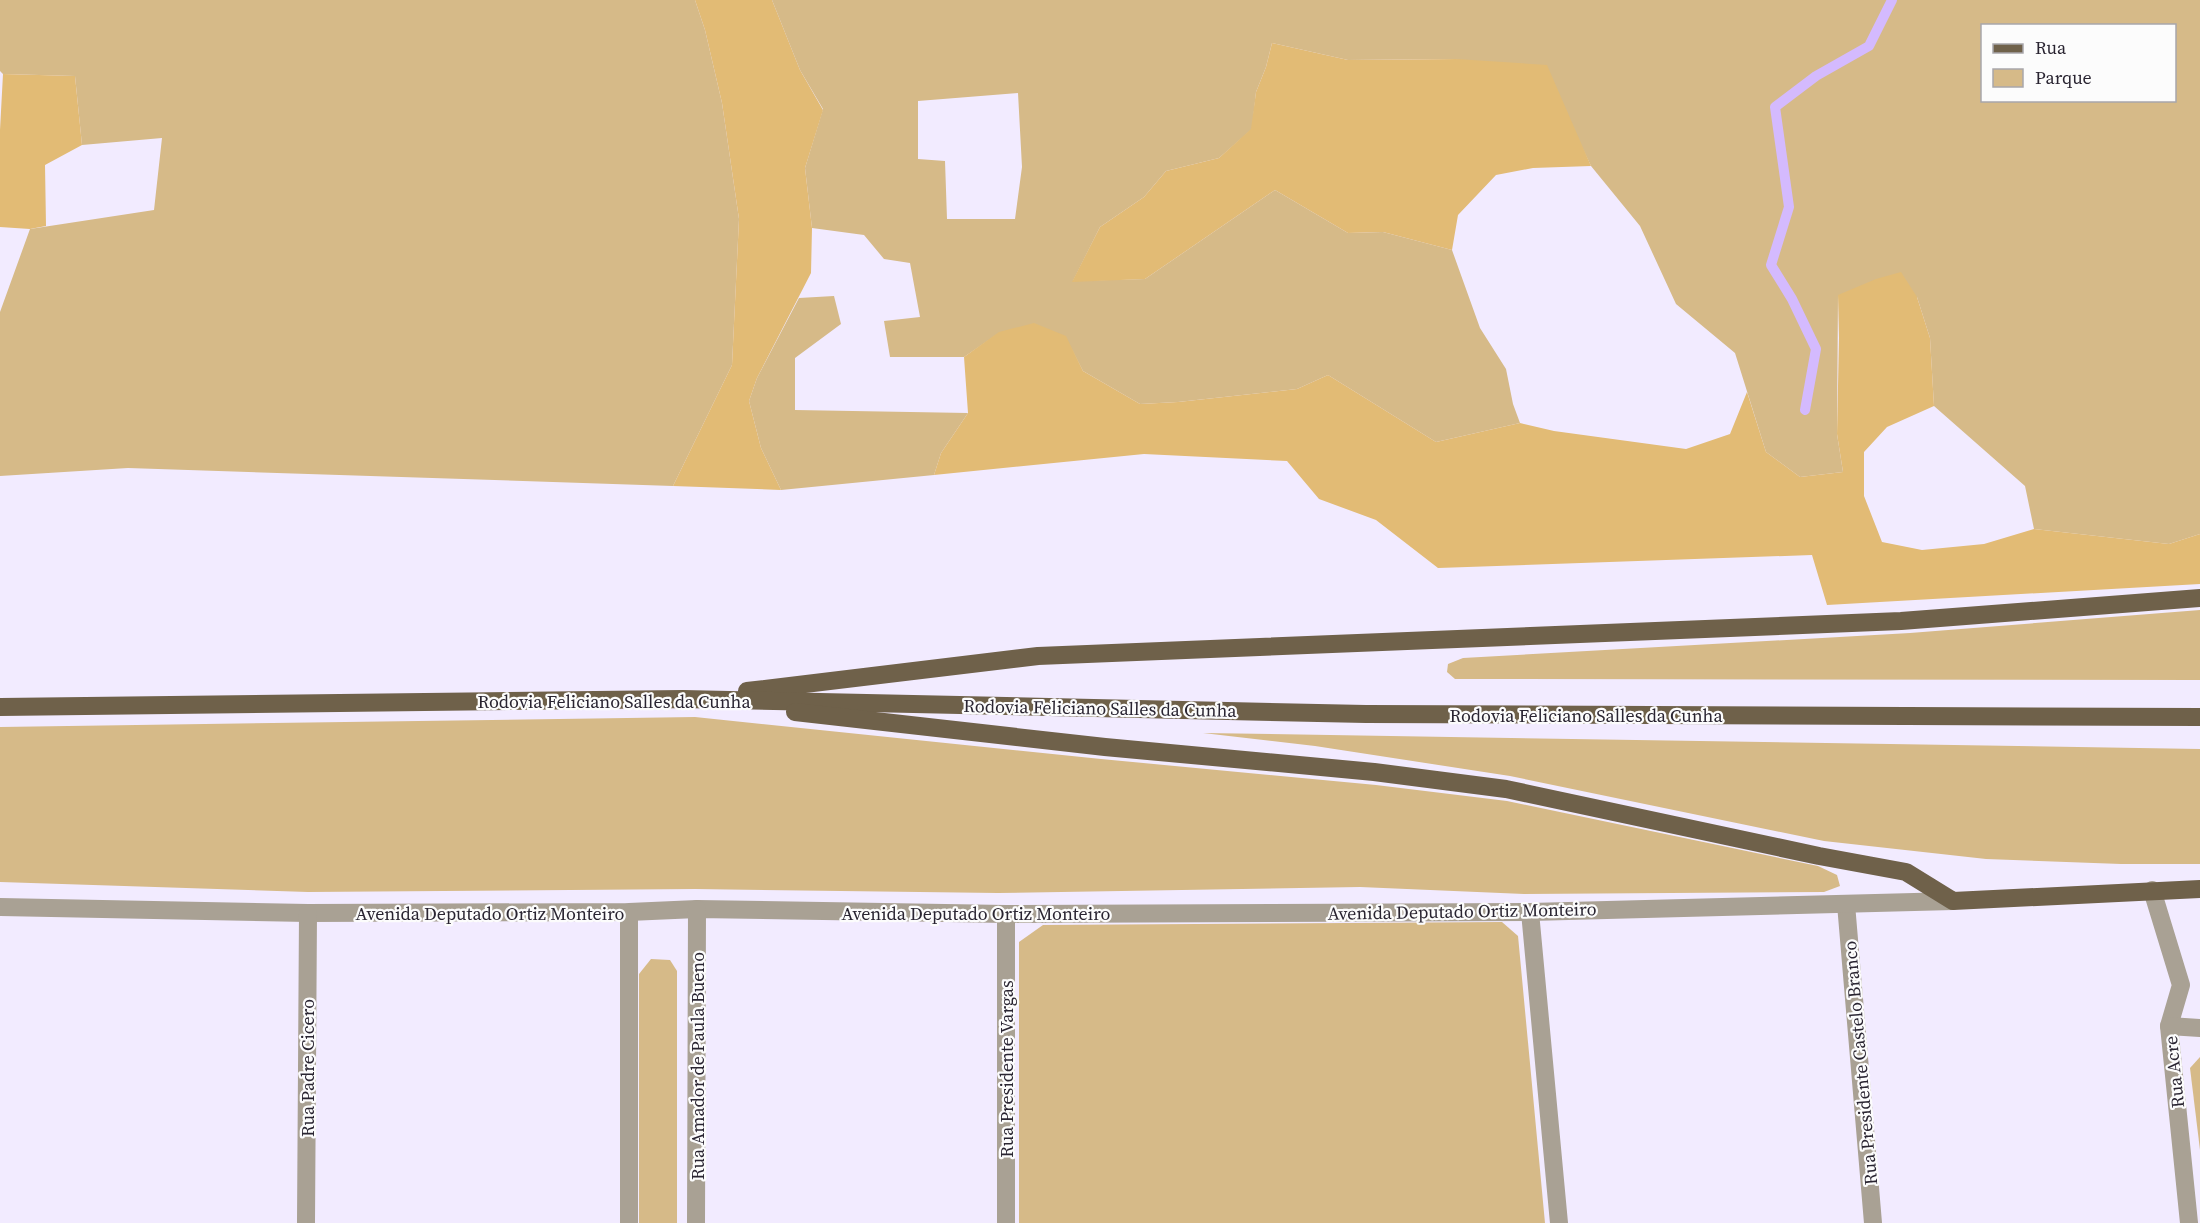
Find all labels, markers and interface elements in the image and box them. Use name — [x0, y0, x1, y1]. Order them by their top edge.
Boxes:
legend — [1981, 24, 2176, 102]
text: Rua — [2035, 35, 2067, 60]
text: Parque — [2035, 65, 2092, 90]
street label: Rodovia Feliciano Salles da Cunha — [477, 689, 751, 714]
street label: Rodovia Feliciano Salles da Cunha — [963, 693, 1238, 723]
street label: Rodovia Feliciano Salles da Cunha — [1449, 703, 1723, 728]
street label: Avenida Deputado Ortiz Monteiro — [1327, 896, 1597, 926]
street label: Avenida Deputado Ortiz Monteiro — [356, 901, 625, 926]
street label: Avenida Deputado Ortiz Monteiro — [842, 901, 1111, 926]
street label: Rua Presidente Castelo Branco — [1837, 940, 1883, 1186]
street label: Rua Amador de Paula Bueno — [685, 952, 710, 1180]
street label: Rua Presidente Vargas — [994, 980, 1019, 1158]
street label: Rua Padre Cicero — [295, 999, 320, 1137]
street label: Rua Acre — [2158, 1035, 2190, 1109]

